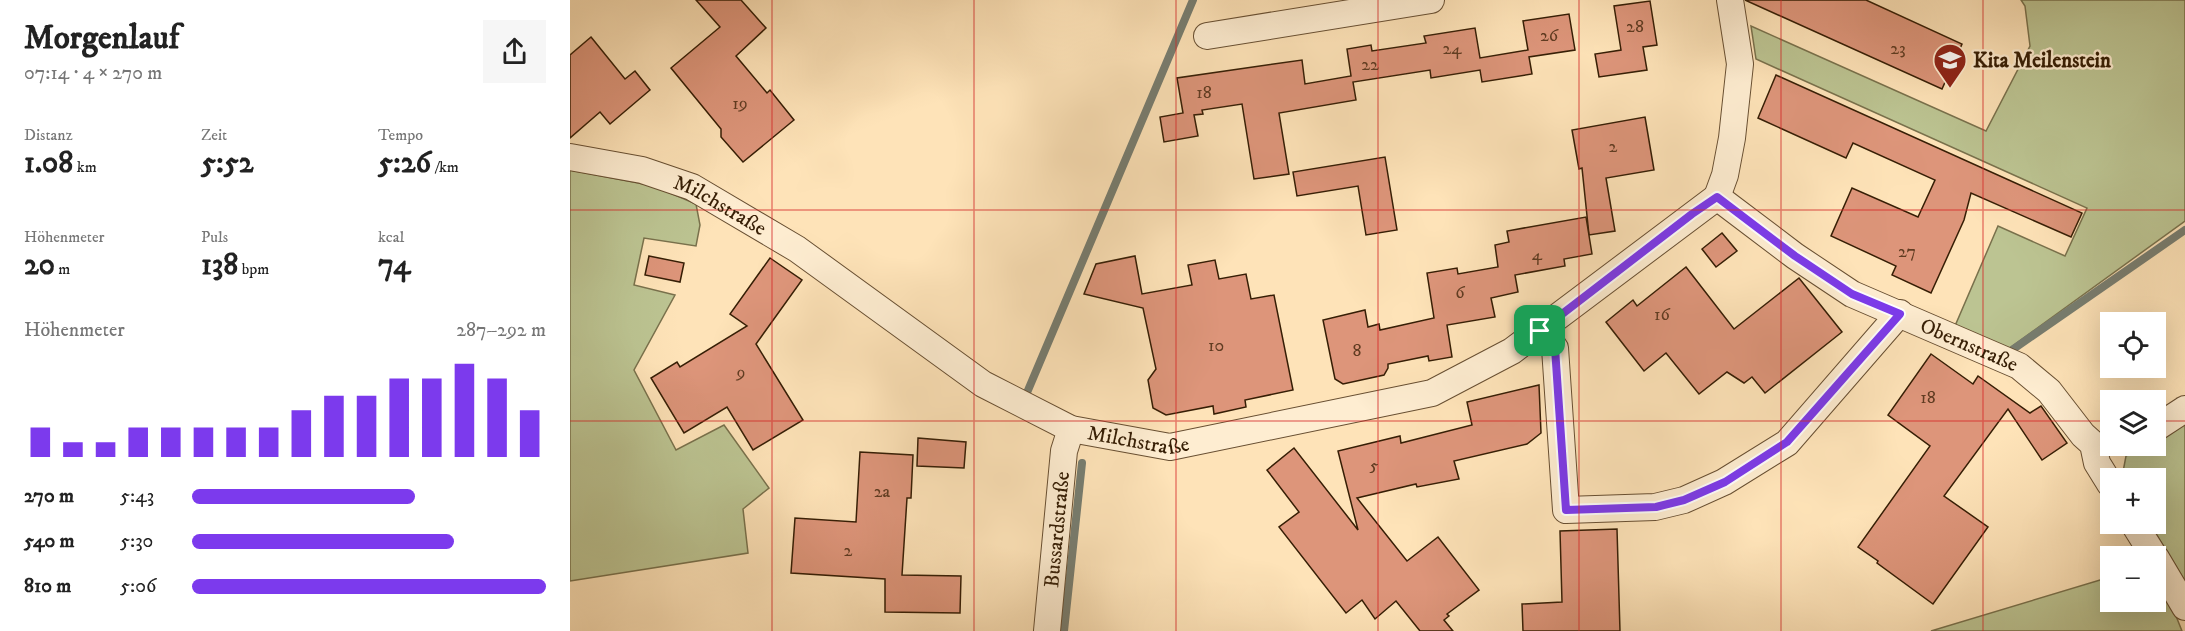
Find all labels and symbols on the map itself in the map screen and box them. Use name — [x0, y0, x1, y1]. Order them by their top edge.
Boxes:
house number: 28 — [1626, 16, 1644, 38]
house number: 26 — [1540, 25, 1559, 47]
house number: 24 — [1442, 38, 1462, 60]
house number: 23 — [1890, 38, 1906, 60]
school or university icon: Kita Meilenstein — [1932, 42, 1968, 89]
place label: Kita Meilenstein — [1973, 48, 2112, 74]
house number: 22 — [1361, 54, 1379, 76]
house number: 18 — [1196, 82, 1212, 104]
house number: 19 — [732, 93, 748, 115]
house number: 2 — [1609, 136, 1618, 158]
street label: Milchstraße — [670, 170, 771, 242]
house number: 27 — [1898, 241, 1916, 263]
house number: 4 — [1532, 244, 1543, 266]
house number: 6 — [1455, 282, 1465, 304]
house number: 16 — [1654, 304, 1671, 326]
pin — [1514, 305, 1565, 356]
street label: Obernstraße — [1916, 313, 2022, 378]
house number: 10 — [1208, 335, 1224, 357]
house number: 8 — [1352, 340, 1362, 362]
house number: 9 — [736, 362, 745, 384]
house number: 18 — [1920, 387, 1936, 409]
street label: Milchstraße — [1085, 420, 1192, 461]
house number: 5 — [1370, 455, 1379, 477]
street label: Bussardstraße — [1039, 470, 1076, 589]
house number: 2a — [874, 481, 891, 503]
house number: 2 — [844, 540, 853, 562]

